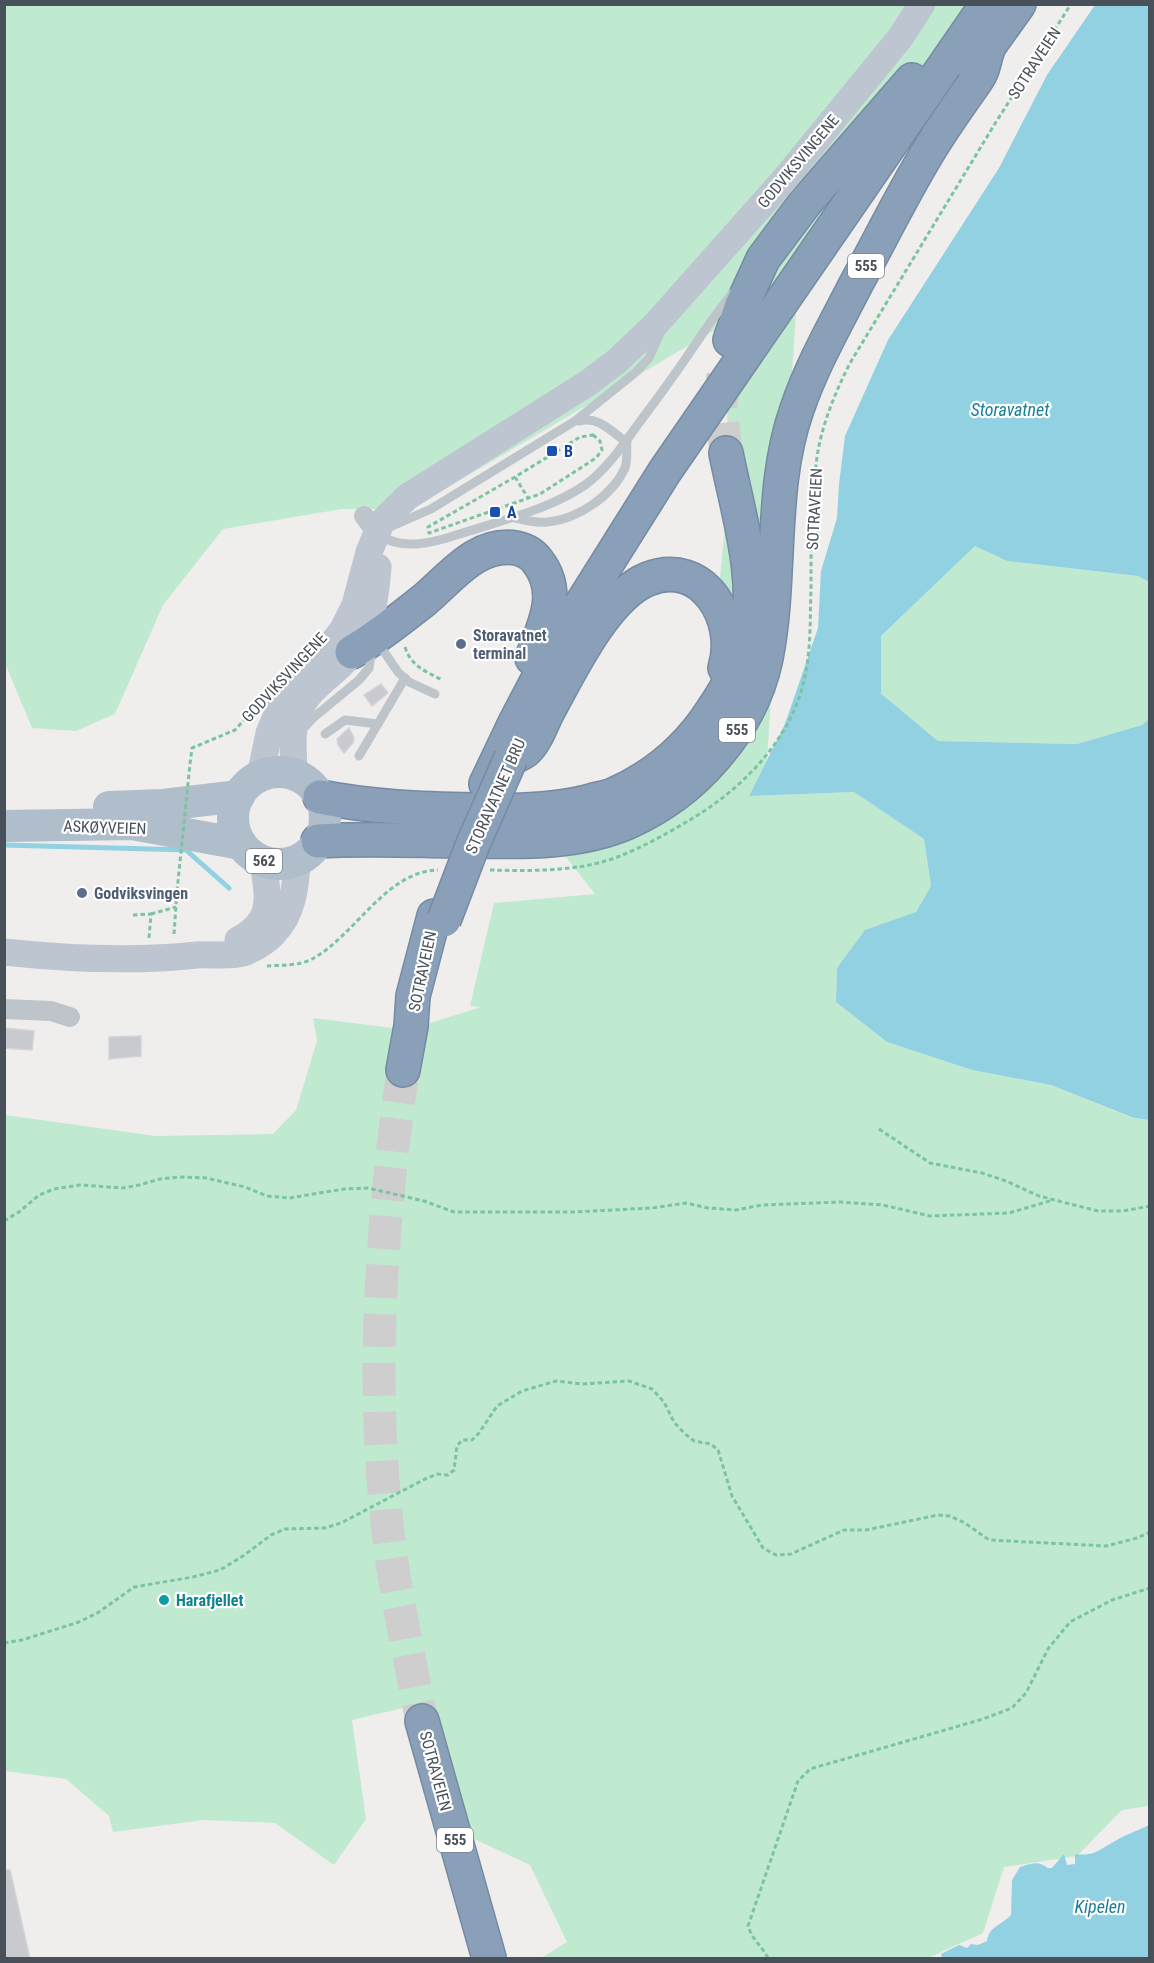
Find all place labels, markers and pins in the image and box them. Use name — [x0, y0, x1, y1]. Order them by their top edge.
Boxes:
place label: B — [564, 442, 573, 461]
marker: B — [545, 444, 559, 458]
place label: A — [507, 503, 517, 522]
marker: A — [488, 505, 502, 519]
place label: Storavatnet terminal — [473, 626, 547, 663]
marker: Storavatnet terminal — [454, 637, 468, 651]
place label: Godviksvingen — [94, 884, 188, 903]
marker: Godviksvingen — [75, 886, 89, 900]
place label: Harafjellet — [176, 1591, 243, 1610]
marker: Harafjellet — [157, 1593, 171, 1607]

